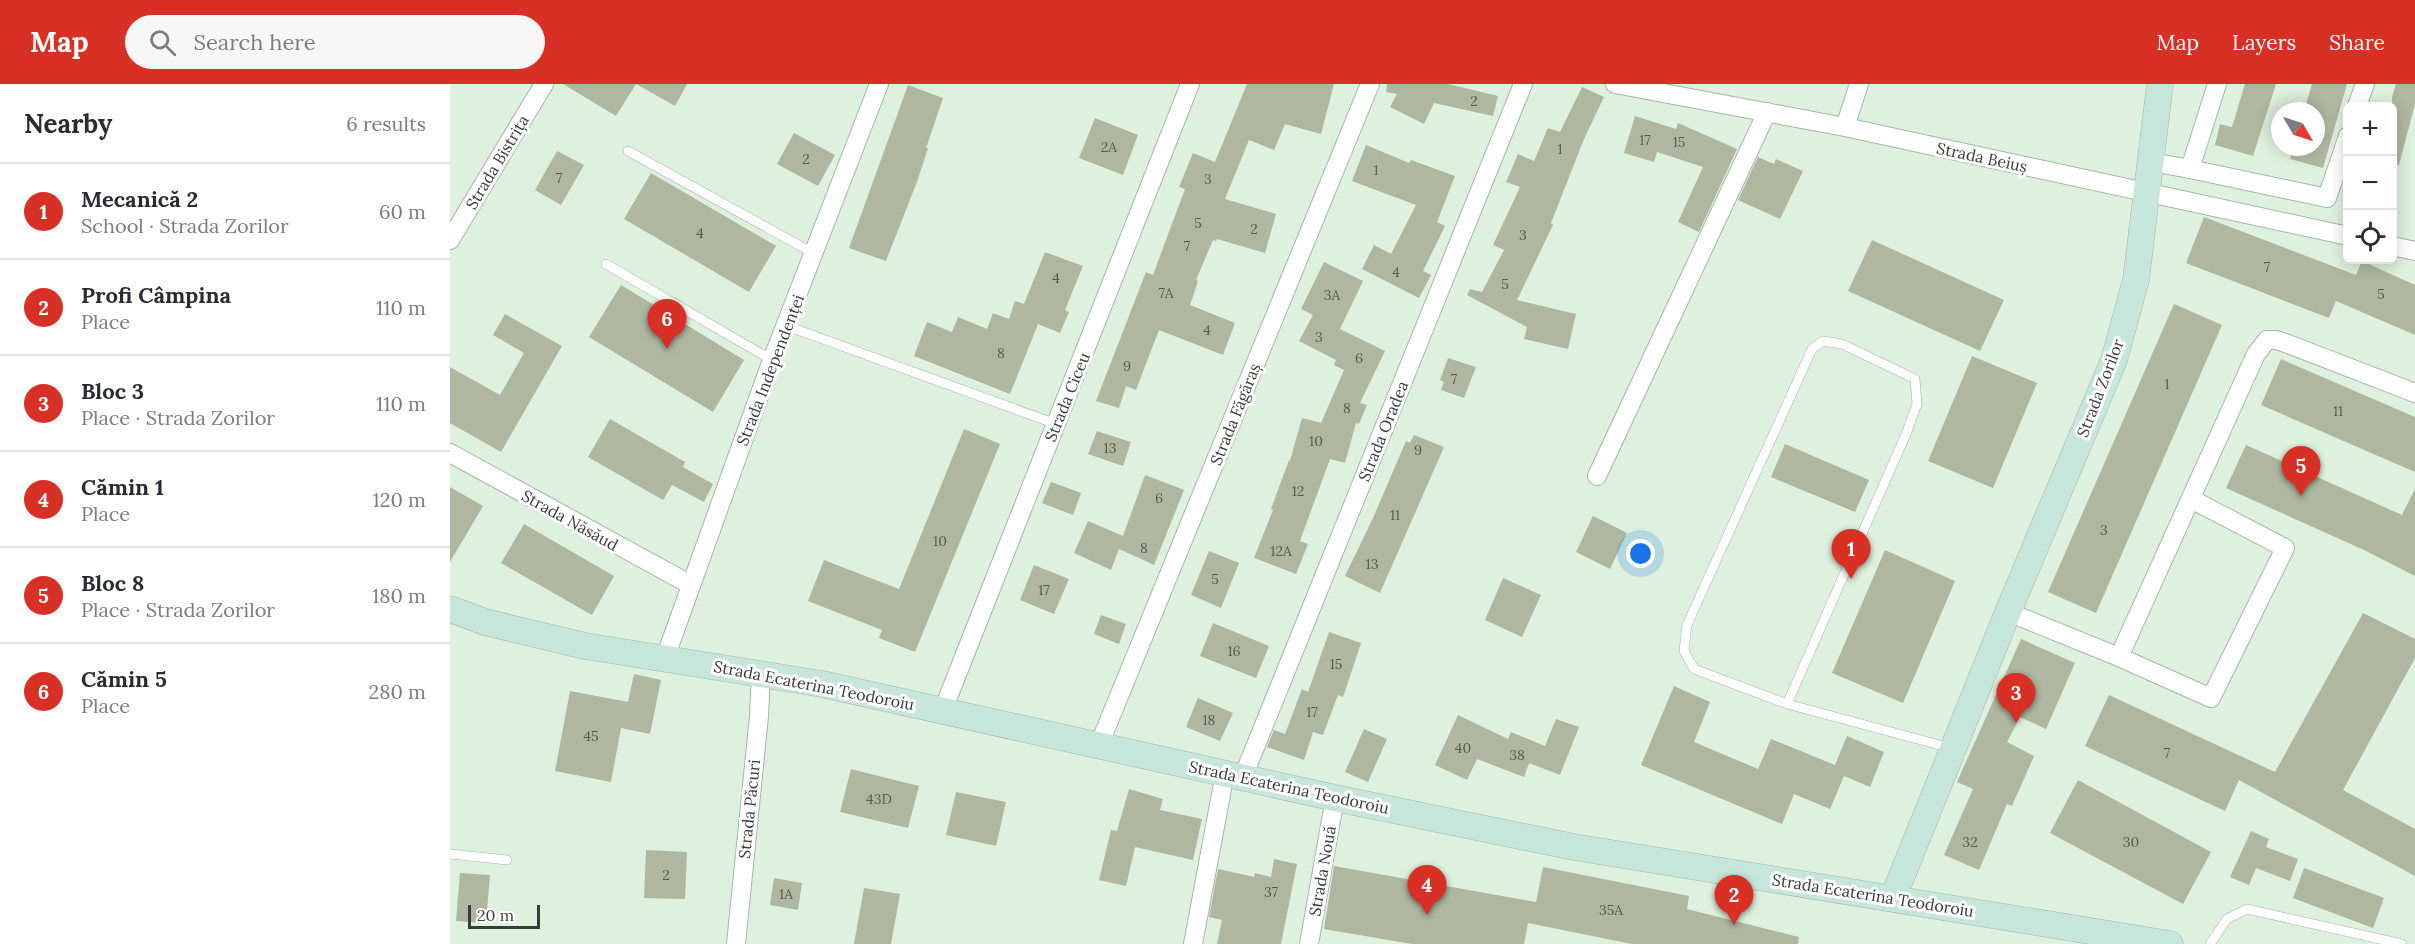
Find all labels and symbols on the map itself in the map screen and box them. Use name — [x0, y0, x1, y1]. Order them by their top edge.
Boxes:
house number: 2 — [1470, 92, 1478, 110]
north arrow — [2271, 102, 2325, 156]
street label: Strada Bistrița — [461, 111, 533, 213]
house number: 17 — [1639, 131, 1651, 149]
house number: 15 — [1673, 133, 1685, 151]
house number: 2A — [1101, 138, 1117, 156]
street label: Strada Beiuș — [1935, 138, 2029, 176]
house number: 1 — [1557, 140, 1563, 158]
house number: 2 — [802, 150, 810, 168]
house number: 1 — [1373, 161, 1379, 179]
house number: 7 — [556, 169, 563, 187]
house number: 3 — [1204, 170, 1212, 188]
house number: 5 — [1194, 214, 1202, 232]
house number: 2 — [1250, 220, 1258, 238]
house number: 4 — [696, 224, 704, 242]
house number: 3 — [1519, 226, 1527, 244]
house number: 7 — [1184, 237, 1191, 255]
house number: 7 — [2264, 258, 2271, 276]
house number: 4 — [1392, 263, 1400, 281]
house number: 4 — [1052, 269, 1060, 287]
house number: 5 — [1501, 275, 1509, 293]
house number: 7A — [1159, 284, 1174, 302]
house number: 5 — [2377, 285, 2385, 303]
house number: 3A — [1324, 286, 1341, 304]
street label: Strada Independenței — [732, 291, 808, 449]
pin: 6 — [648, 300, 686, 349]
house number: 4 — [1203, 321, 1211, 339]
house number: 3 — [1315, 328, 1323, 346]
street label: Strada Zorilor — [2072, 336, 2128, 440]
house number: 8 — [997, 344, 1005, 362]
street label: Strada Ciceu — [1040, 349, 1094, 445]
house number: 6 — [1355, 349, 1363, 367]
house number: 9 — [1123, 357, 1131, 375]
street label: Strada Făgăraș — [1205, 360, 1265, 468]
house number: 7 — [1451, 370, 1458, 388]
house number: 1 — [2164, 375, 2170, 393]
street label: Strada Oradea — [1354, 378, 1412, 484]
house number: 8 — [1343, 399, 1351, 417]
house number: 11 — [2333, 402, 2343, 420]
house number: 10 — [1309, 432, 1323, 450]
house number: 13 — [1104, 439, 1117, 457]
house number: 9 — [1414, 441, 1422, 459]
pin: 5 — [2282, 446, 2320, 496]
house number: 12 — [1292, 482, 1304, 500]
street label: Strada Năsăud — [518, 485, 622, 555]
house number: 6 — [1155, 489, 1163, 507]
house number: 11 — [1390, 506, 1400, 524]
house number: 3 — [2100, 521, 2108, 539]
pin: 1 — [1832, 530, 1870, 579]
house number: 10 — [933, 532, 947, 550]
house number: 8 — [1140, 539, 1148, 557]
your location — [1626, 539, 1655, 568]
house number: 12A — [1270, 542, 1292, 560]
house number: 13 — [1366, 555, 1379, 573]
house number: 5 — [1211, 570, 1219, 588]
house number: 17 — [1038, 581, 1050, 599]
house number: 16 — [1227, 642, 1241, 660]
house number: 15 — [1330, 655, 1342, 673]
street label: Strada Ecaterina Teodoroiu — [712, 656, 916, 714]
pin: 3 — [1996, 674, 2036, 723]
house number: 17 — [1306, 703, 1318, 721]
house number: 18 — [1203, 711, 1216, 729]
house number: 45 — [583, 727, 599, 745]
house number: 40 — [1455, 739, 1471, 757]
house number: 7 — [2164, 744, 2171, 762]
house number: 38 — [1509, 746, 1525, 764]
street label: Strada Ecaterina Teodoroiu — [1187, 756, 1391, 818]
street label: Strada Păcuri — [734, 758, 764, 860]
house number: 43D — [866, 790, 892, 808]
street label: Strada Nouă — [1304, 824, 1340, 918]
house number: 32 — [1962, 833, 1978, 851]
house number: 30 — [2123, 833, 2139, 851]
house number: 2 — [662, 866, 670, 884]
pin: 4 — [1408, 866, 1446, 915]
street label: Strada Ecaterina Teodoroiu — [1771, 869, 1976, 921]
pin: 2 — [1714, 876, 1754, 925]
house number: 37 — [1264, 883, 1279, 901]
house number: 1A — [779, 885, 793, 903]
house number: 35A — [1599, 901, 1623, 919]
scale bar — [468, 902, 540, 930]

